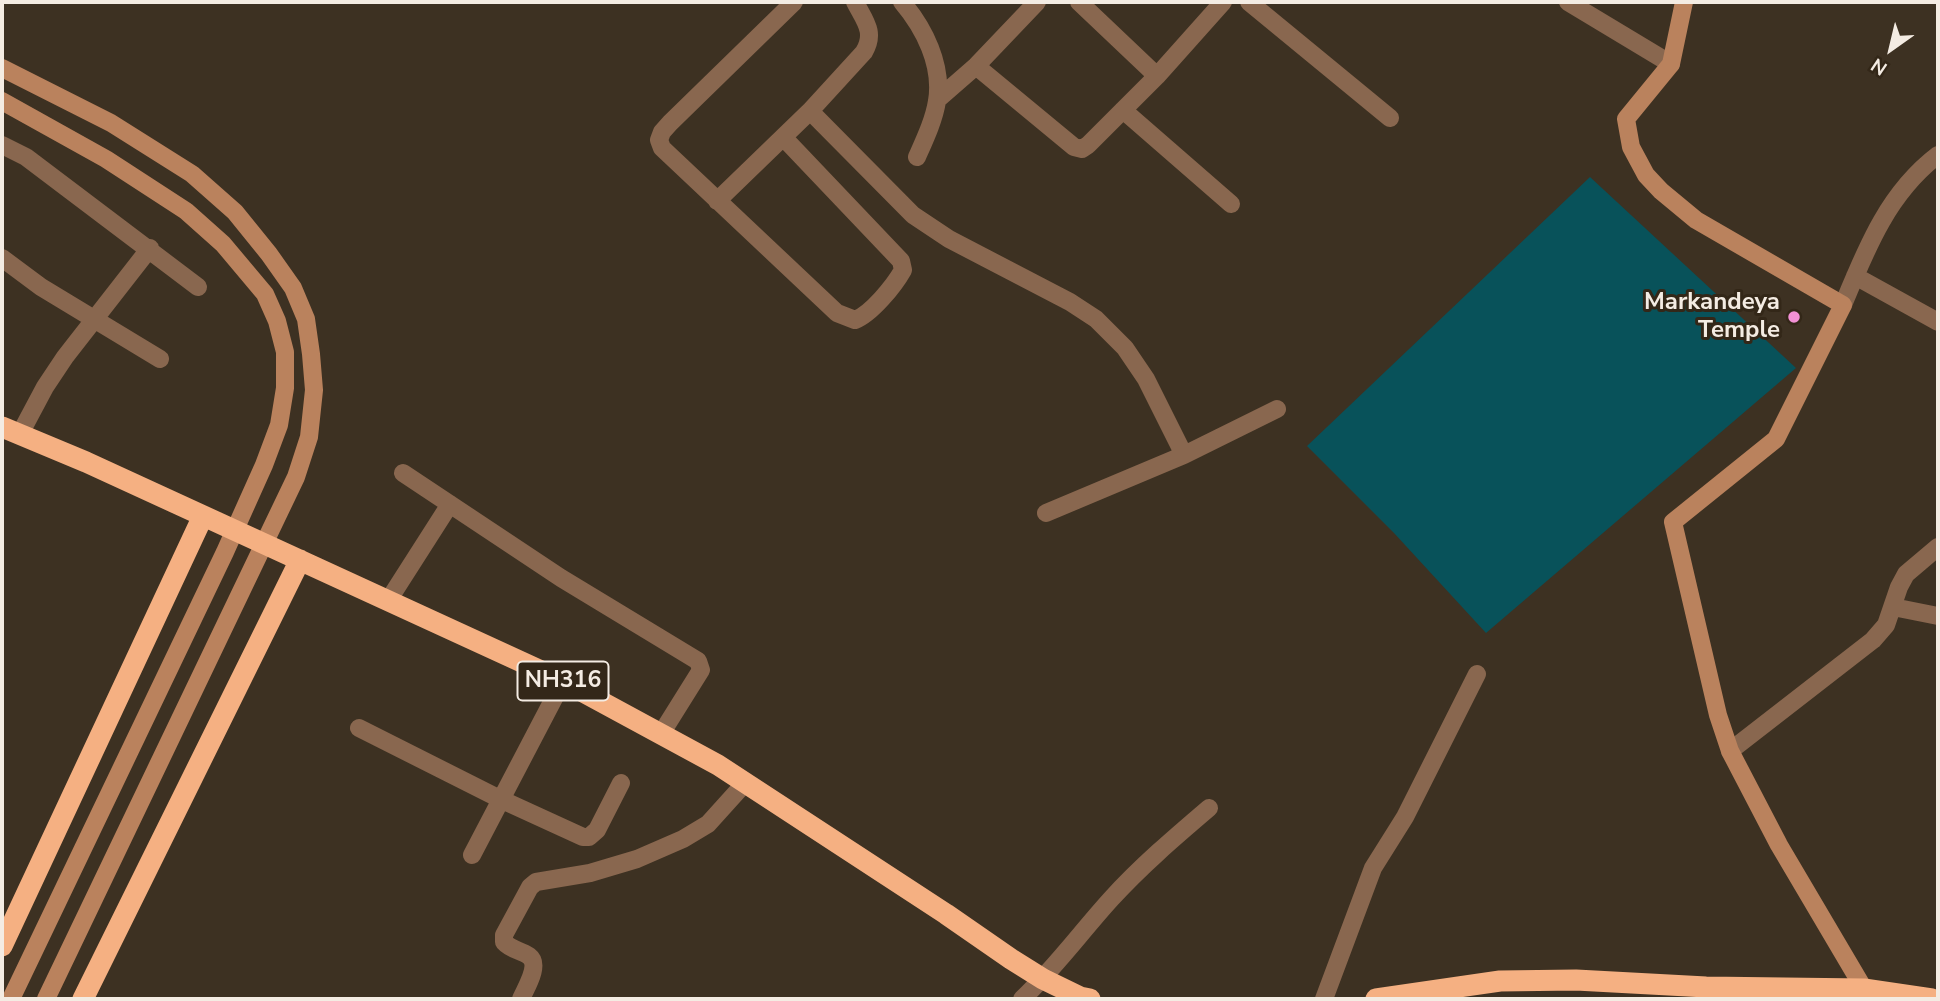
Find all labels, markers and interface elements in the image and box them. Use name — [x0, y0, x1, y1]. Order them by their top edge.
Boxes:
north arrow — [1856, 14, 1926, 84]
text: N — [1866, 52, 1892, 81]
place label: Markandeya Temple — [1644, 289, 1780, 345]
marker: Markandeya Temple — [1786, 309, 1802, 325]
road number: NH316 — [518, 662, 608, 701]

